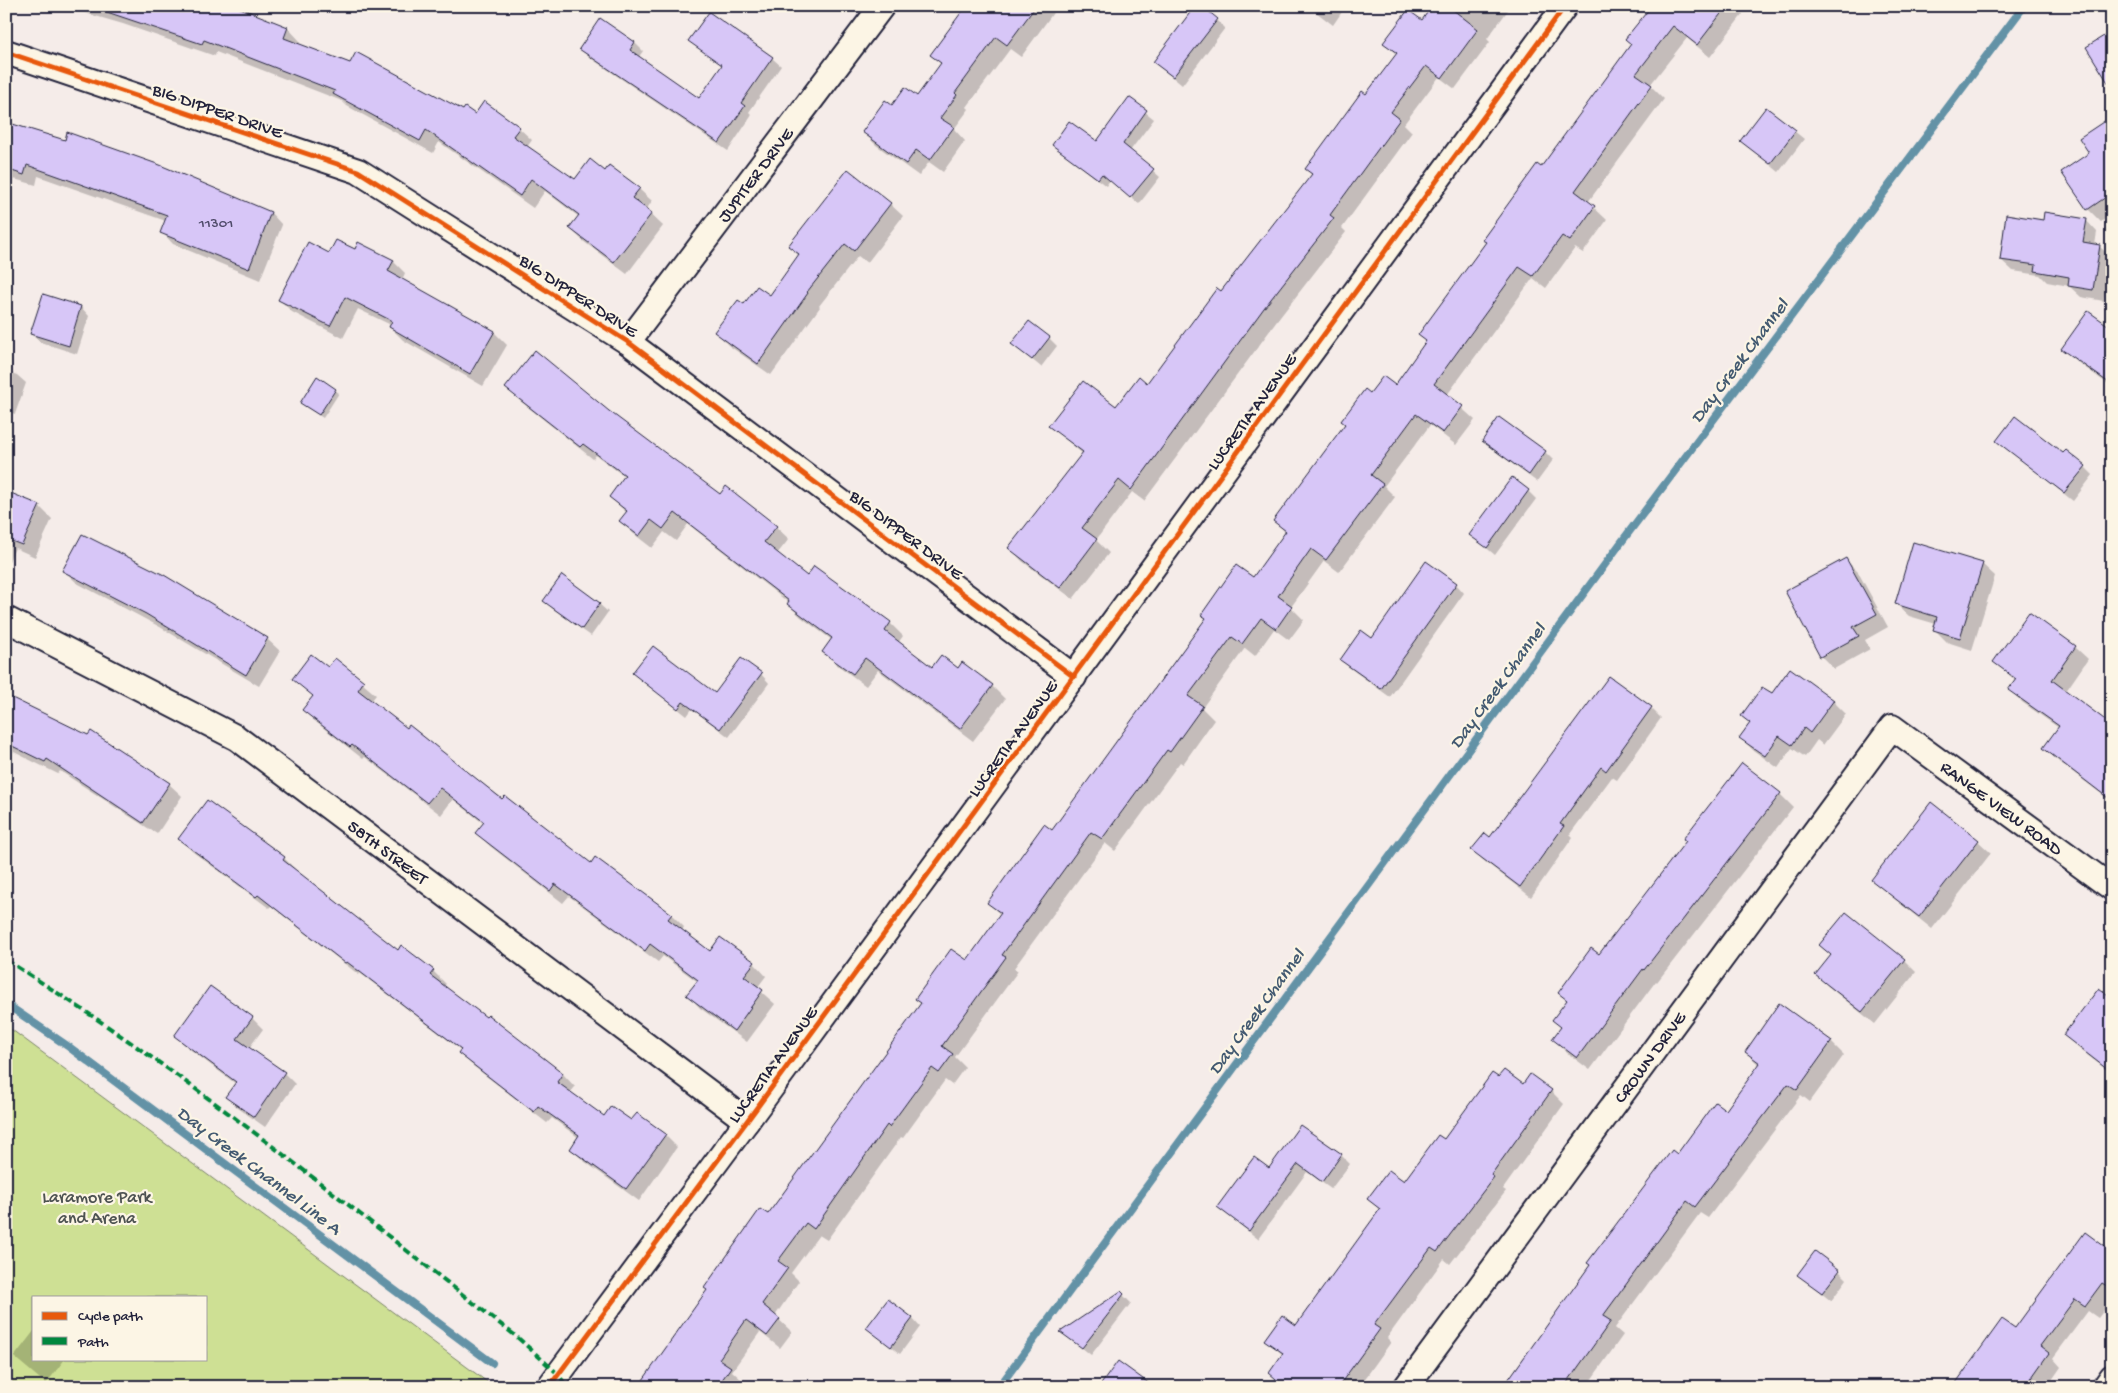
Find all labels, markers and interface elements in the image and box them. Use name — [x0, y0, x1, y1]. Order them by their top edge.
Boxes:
street label: BIG DIPPER DRIVE — [148, 80, 286, 145]
street label: JUPITER DRIVE — [714, 124, 799, 227]
house number: 11301 — [198, 215, 233, 233]
street label: BIG DIPPER DRIVE — [514, 251, 641, 344]
water label: Day Creek Channel — [1687, 294, 1796, 429]
street label: LUCRETIA AVENUE — [1204, 350, 1303, 475]
street label: BIG DIPPER DRIVE — [844, 486, 967, 586]
water label: Day Creek Channel — [1446, 618, 1553, 754]
street label: LUCRETIA AVENUE — [965, 677, 1064, 802]
street label: RANGE VIEW ROAD — [1935, 758, 2066, 861]
street label: 58TH STREET — [342, 817, 432, 891]
water label: Day Creek Channel — [1205, 944, 1312, 1080]
street label: LUCRETIA AVENUE — [725, 1003, 824, 1128]
street label: CROWN DRIVE — [1611, 1008, 1692, 1108]
water label: Day Creek Channel Line A — [171, 1103, 346, 1242]
park label: Laramore Park and Arena — [42, 1188, 154, 1230]
legend — [32, 1296, 208, 1360]
text: Cycle path — [78, 1308, 143, 1326]
text: Path — [77, 1334, 109, 1352]

